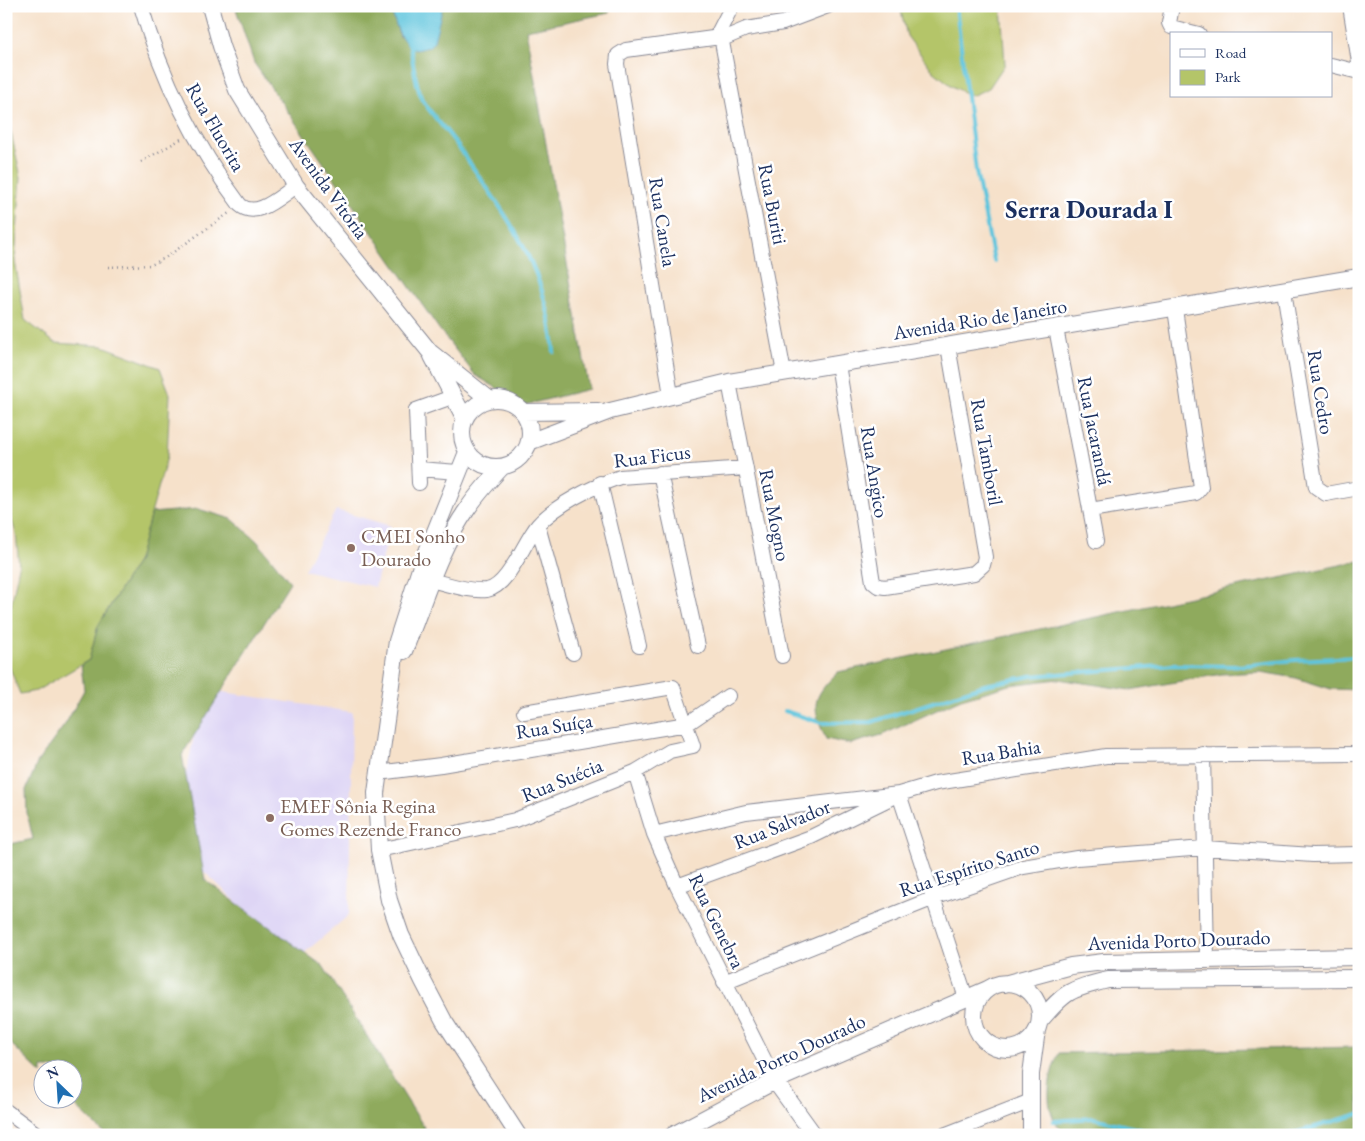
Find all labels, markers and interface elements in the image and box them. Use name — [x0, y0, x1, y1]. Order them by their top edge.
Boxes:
legend — [1170, 32, 1332, 98]
text: Road — [1215, 43, 1247, 62]
text: Park — [1215, 67, 1242, 86]
street label: Rua Fluorita — [180, 78, 252, 176]
street label: Avenida Vitória — [283, 131, 375, 244]
street label: Rua Buriti — [752, 161, 794, 247]
street label: Rua Canela — [643, 175, 683, 269]
district label: Serra Dourada I — [1005, 193, 1173, 225]
street label: Avenida Rio de Janeiro — [890, 292, 1069, 346]
street label: Rua Cedro — [1301, 348, 1341, 436]
street label: Rua Jacarandá — [1072, 374, 1118, 488]
street label: Rua Tamboril — [965, 396, 1009, 508]
street label: Rua Angico — [855, 424, 895, 520]
street label: Rua Ficus — [612, 438, 692, 474]
street label: Rua Mogno — [753, 467, 797, 563]
place label: CMEI Sonho Dourado — [361, 523, 465, 572]
marker: CMEI Sonho Dourado — [345, 542, 357, 554]
street label: Rua Suíça — [514, 707, 594, 745]
street label: Rua Bahia — [960, 733, 1042, 771]
street label: Rua Suécia — [518, 752, 606, 808]
place label: EMEF Sônia Regina Gomes Rezende Franco — [280, 793, 461, 842]
street label: Rua Salvador — [730, 793, 834, 855]
marker: EMEF Sônia Regina Gomes Rezende Franco — [264, 812, 276, 824]
street label: Rua Espírito Santo — [896, 833, 1042, 903]
street label: Rua Genebra — [683, 869, 751, 973]
street label: Avenida Porto Dourado — [1086, 924, 1271, 956]
street label: Avenida Porto Dourado — [692, 1007, 870, 1109]
north arrow — [32, 1058, 82, 1108]
text: N — [44, 1061, 62, 1083]

